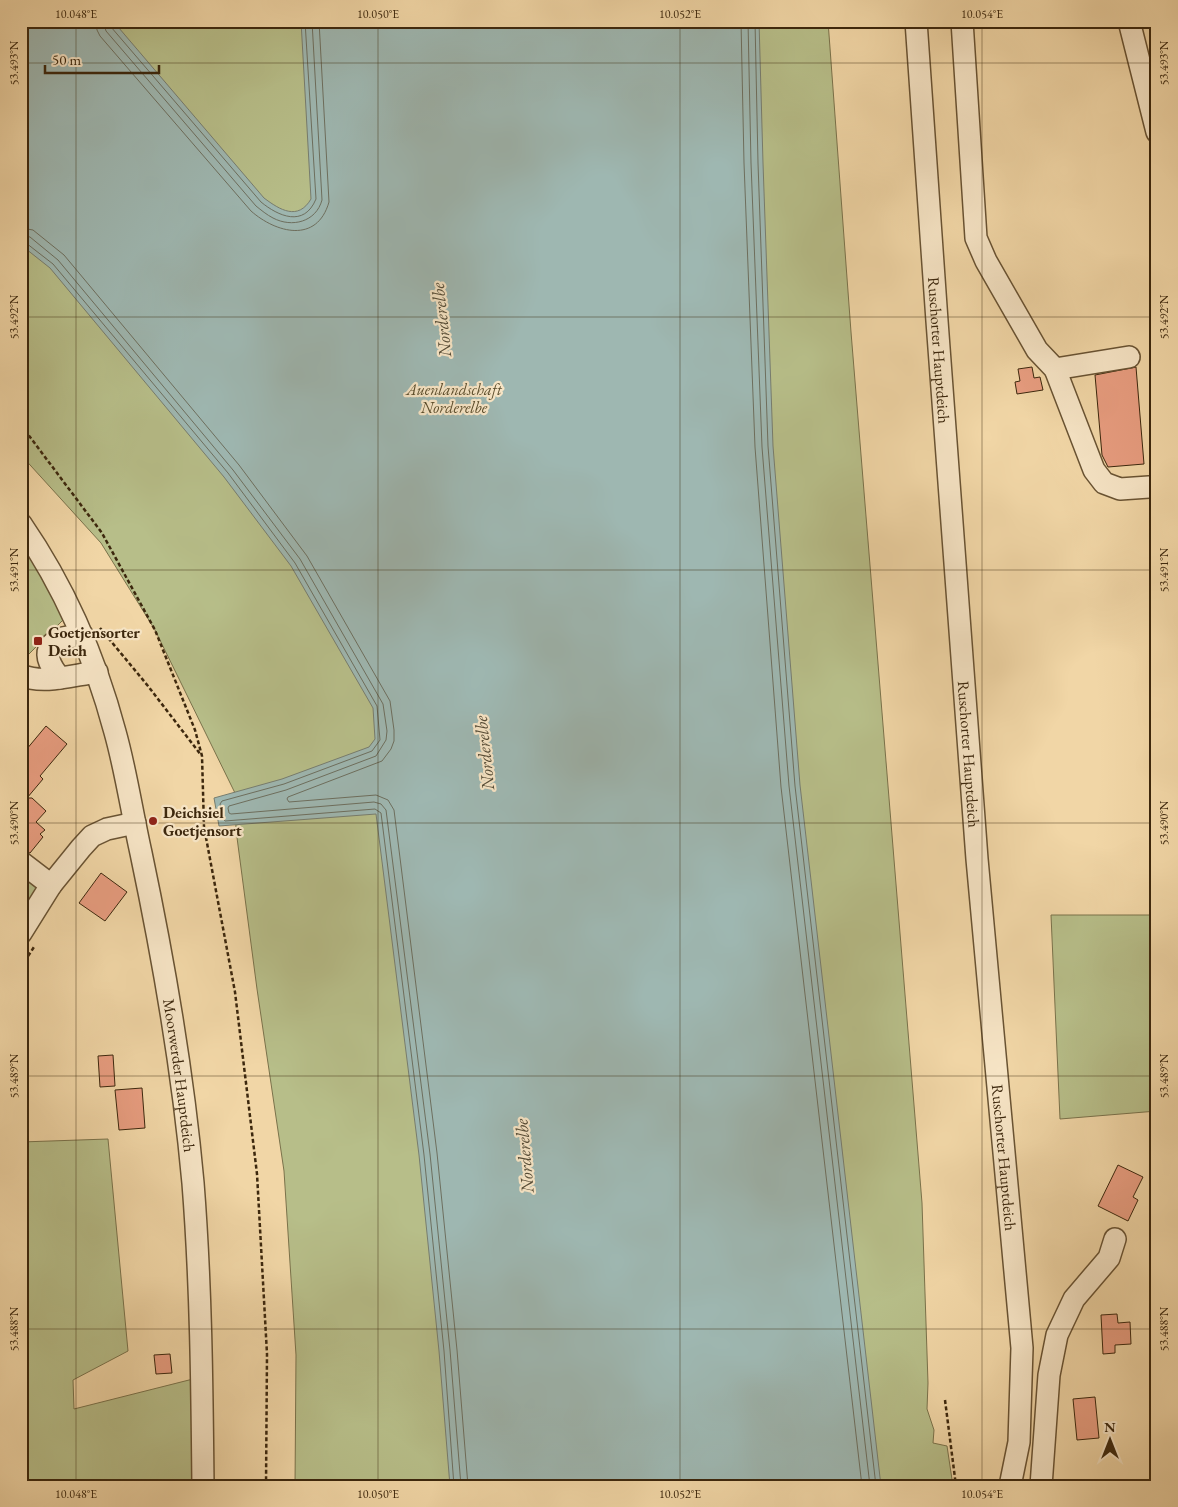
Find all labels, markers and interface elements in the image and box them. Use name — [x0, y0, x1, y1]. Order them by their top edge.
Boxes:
text: 10.048°E — [55, 6, 97, 22]
text: 10.050°E — [357, 6, 399, 22]
text: 10.052°E — [659, 6, 701, 22]
text: 10.054°E — [961, 6, 1003, 22]
text: 53.493°N — [6, 40, 22, 85]
text: 53.493°N — [1156, 40, 1172, 85]
scale bar — [45, 42, 159, 74]
text: 50 m — [52, 50, 81, 69]
street label: Ruschorter Hauptdeich — [923, 276, 955, 424]
water label: Norderelbe — [426, 281, 456, 359]
text: 53.492°N — [6, 294, 22, 339]
text: 53.492°N — [1156, 294, 1172, 339]
park label: Auenlandschaft Norderelbe — [405, 379, 503, 418]
text: 53.491°N — [6, 547, 22, 592]
text: 53.491°N — [1156, 547, 1172, 592]
place label: Goetjensorter Deich — [48, 622, 140, 661]
marker: Goetjensorter Deich — [32, 635, 44, 647]
street label: Ruschorter Hauptdeich — [953, 680, 985, 828]
water label: Norderelbe — [469, 714, 499, 792]
text: 53.490°N — [6, 800, 22, 845]
text: 53.490°N — [1156, 800, 1172, 845]
place label: Deichsiel Goetjensort — [163, 802, 242, 841]
marker: Deichsiel Goetjensort — [147, 815, 159, 827]
street label: Moorwerder Hauptdeich — [159, 997, 200, 1153]
text: 53.489°N — [6, 1053, 22, 1098]
text: 53.489°N — [1156, 1053, 1172, 1098]
street label: Ruschorter Hauptdeich — [987, 1083, 1022, 1232]
water label: Norderelbe — [509, 1117, 539, 1195]
text: 53.488°N — [6, 1306, 22, 1351]
text: 53.488°N — [1156, 1306, 1172, 1351]
north arrow — [1086, 1414, 1136, 1464]
text: N — [1104, 1418, 1116, 1436]
text: 10.048°E — [55, 1486, 97, 1502]
text: 10.050°E — [357, 1486, 399, 1502]
text: 10.052°E — [659, 1486, 701, 1502]
text: 10.054°E — [961, 1486, 1003, 1502]

